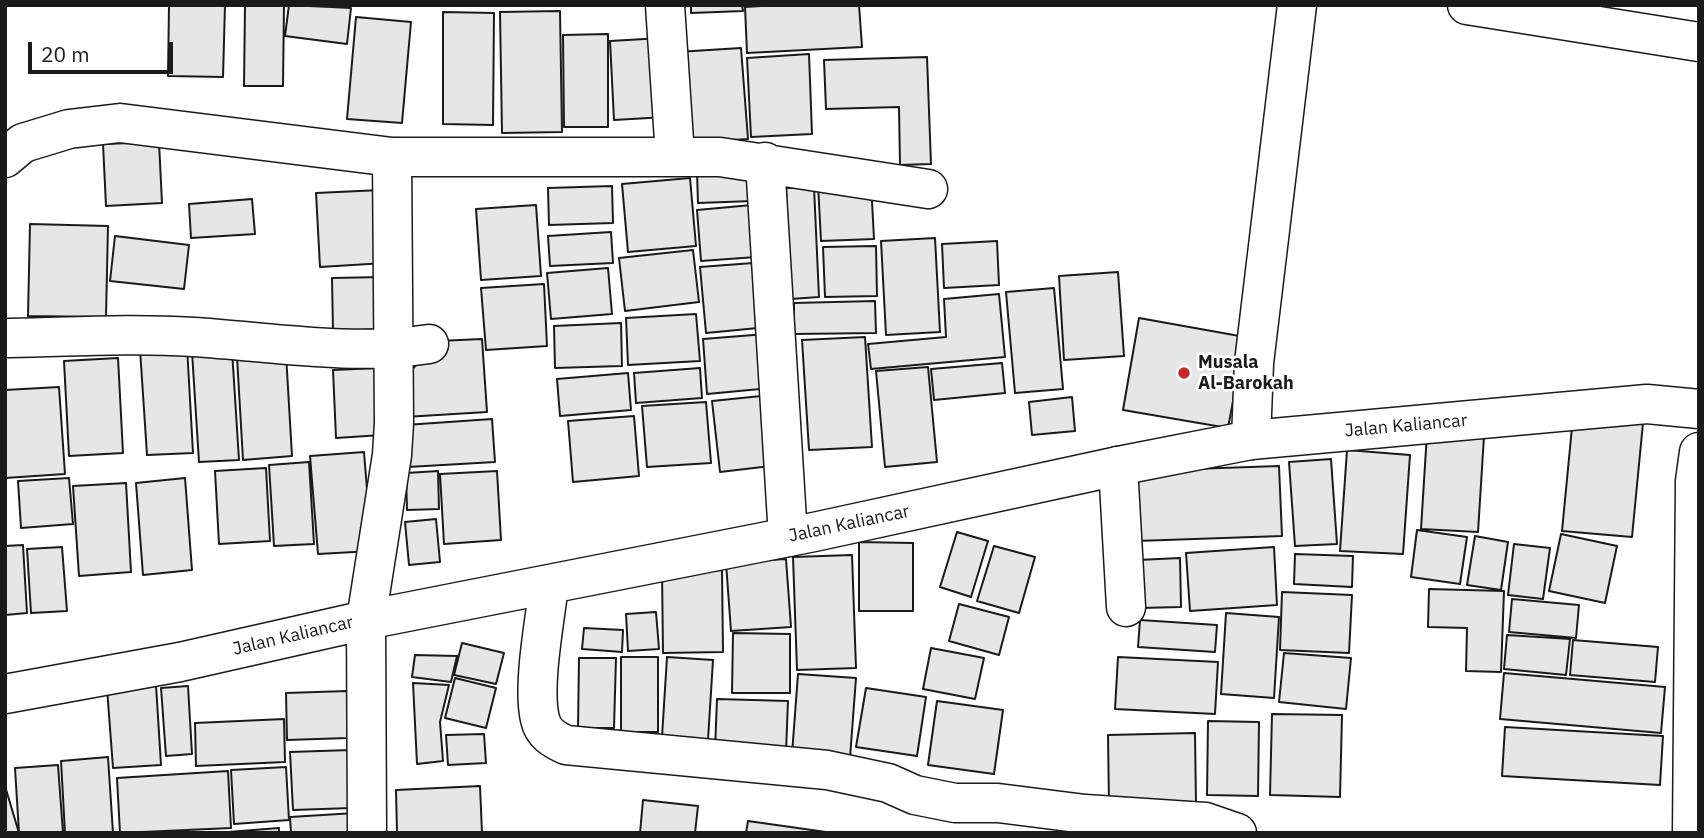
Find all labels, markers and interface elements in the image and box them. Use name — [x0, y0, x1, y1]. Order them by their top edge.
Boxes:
scale bar — [32, 28, 177, 72]
text: 20 m — [41, 40, 90, 68]
place label: Musala Al-Barokah — [1198, 352, 1294, 394]
marker: Musala Al-Barokah — [1176, 365, 1192, 381]
street label: Jalan Kaliancar — [1344, 410, 1468, 442]
street label: Jalan Kaliancar — [787, 501, 911, 547]
street label: Jalan Kaliancar — [231, 612, 355, 660]

